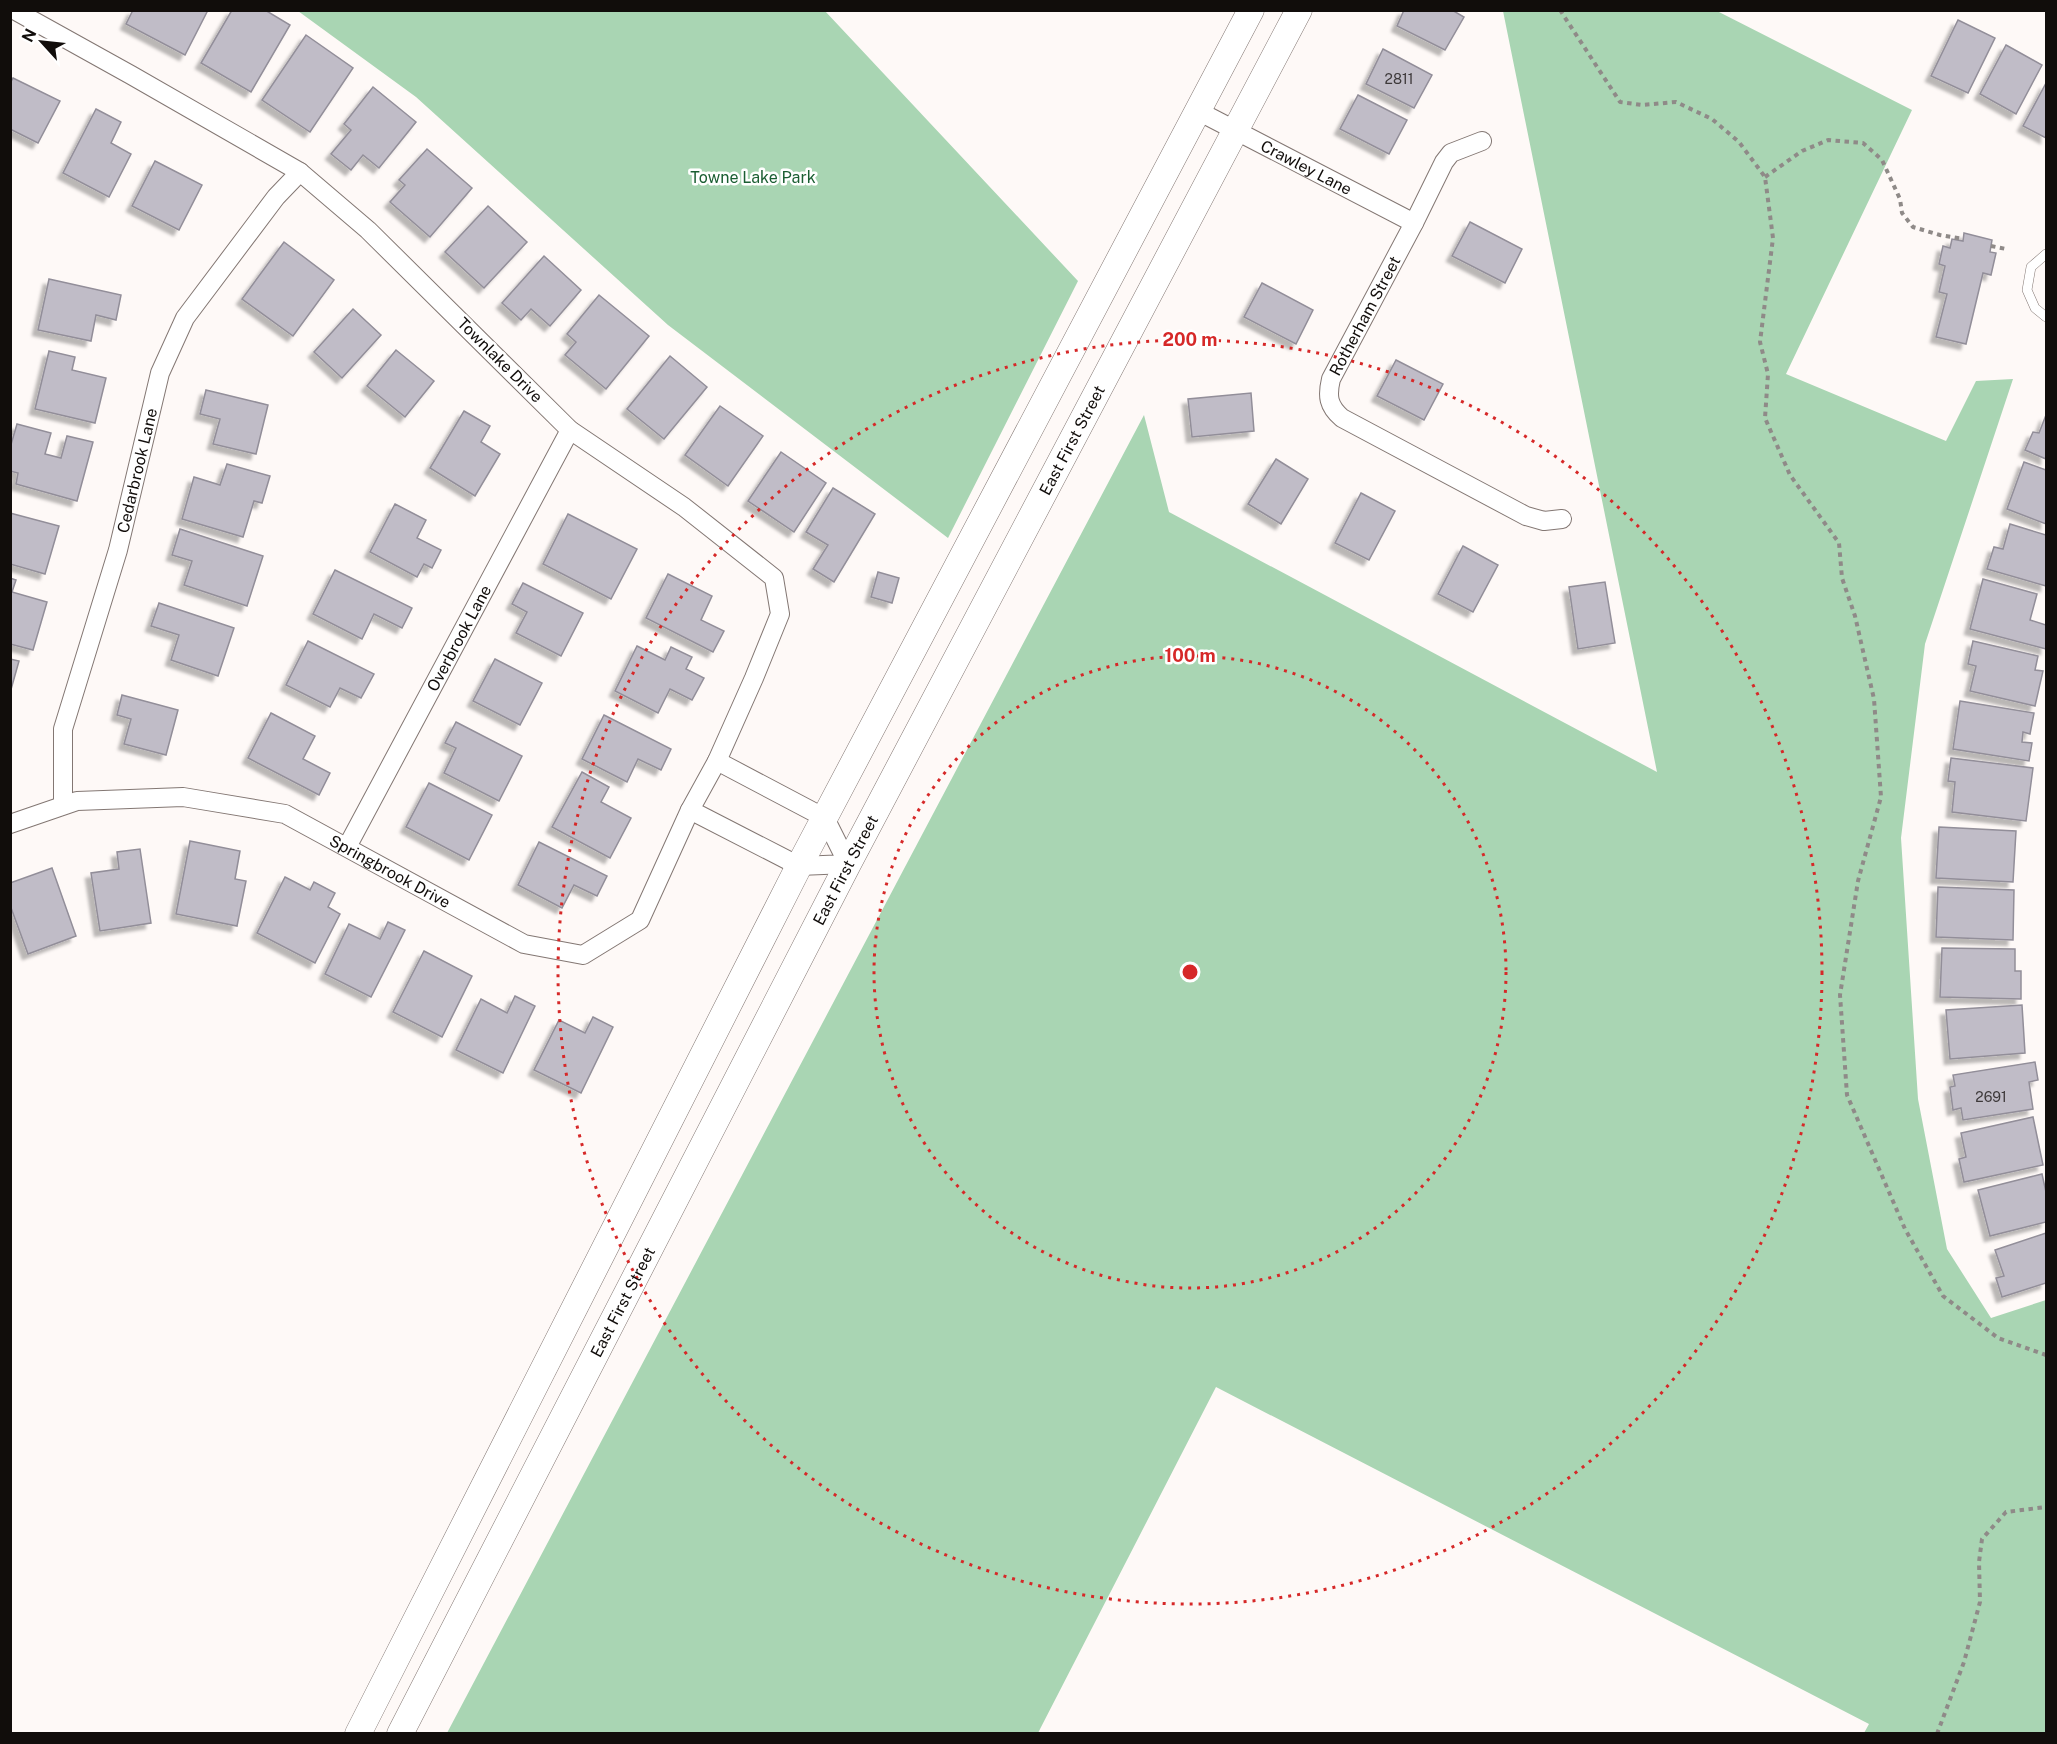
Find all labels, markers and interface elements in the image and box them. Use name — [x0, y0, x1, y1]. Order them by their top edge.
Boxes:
north arrow — [12, 12, 72, 72]
text: N — [18, 26, 40, 45]
house number: 2811 — [1385, 71, 1413, 87]
street label: Crawley Lane — [1258, 136, 1355, 199]
park label: Towne Lake Park — [690, 168, 816, 187]
street label: Rotherham Street — [1326, 253, 1404, 379]
street label: Townlake Drive — [454, 314, 546, 406]
text: 200 m — [1163, 329, 1217, 350]
street label: East First Street — [1035, 382, 1109, 498]
street label: Cedarbrook Lane — [113, 406, 161, 535]
street label: Overbrook Lane — [423, 582, 495, 694]
text: 100 m — [1164, 645, 1216, 666]
street label: East First Street — [809, 812, 882, 928]
street label: Springbrook Drive — [326, 831, 454, 912]
centre of rings — [1180, 962, 1200, 982]
house number: 2691 — [1975, 1089, 2007, 1105]
street label: East First Street — [586, 1244, 659, 1360]

